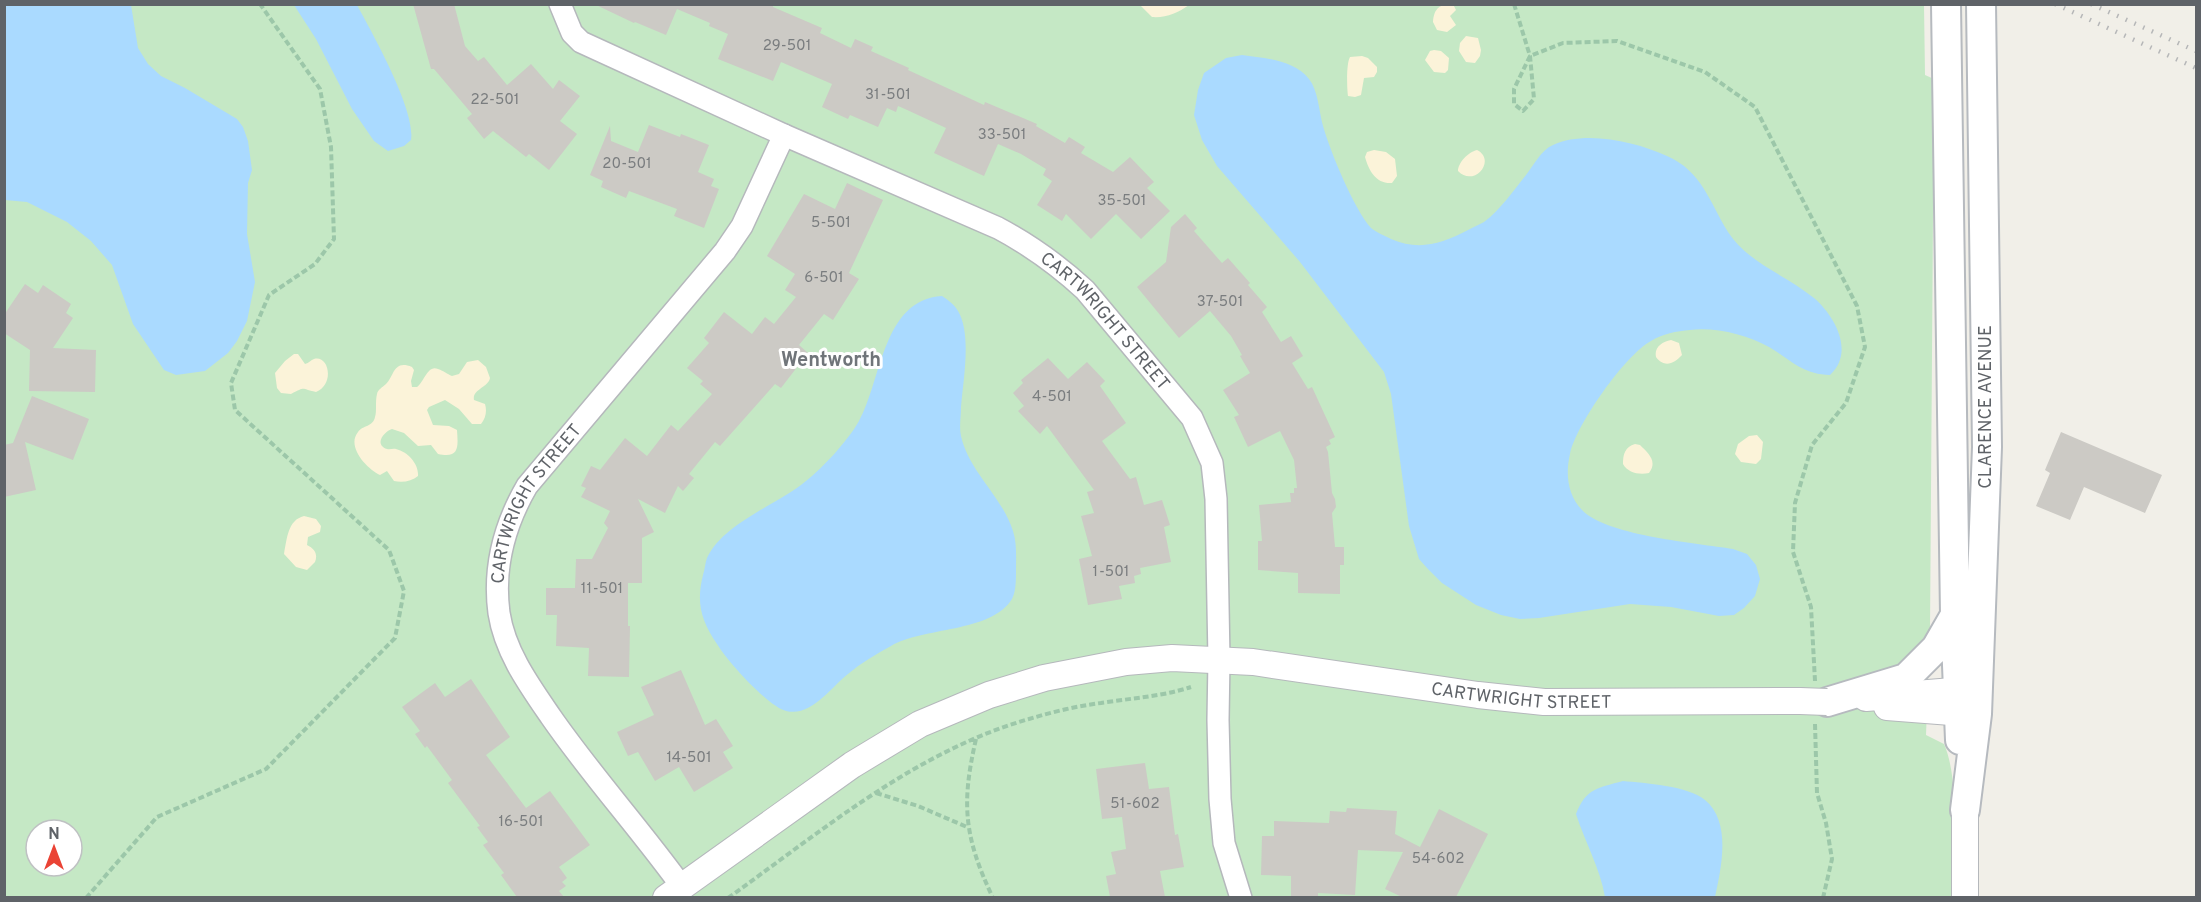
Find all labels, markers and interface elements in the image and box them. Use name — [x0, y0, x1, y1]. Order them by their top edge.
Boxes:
house number: 29-501 — [763, 37, 811, 56]
house number: 31-501 — [865, 86, 911, 105]
house number: 22-501 — [471, 91, 519, 110]
house number: 33-501 — [978, 126, 1026, 145]
house number: 20-501 — [602, 155, 652, 174]
house number: 35-501 — [1098, 192, 1146, 211]
house number: 5-501 — [811, 214, 851, 233]
street label: CARTWRIGHT STREET — [1035, 248, 1174, 396]
house number: 6-501 — [804, 269, 844, 288]
house number: 37-501 — [1197, 293, 1243, 312]
street label: CLARENCE AVENUE — [1975, 325, 1998, 489]
district label: Wentworth — [781, 348, 881, 374]
house number: 4-501 — [1032, 388, 1072, 407]
street label: CARTWRIGHT STREET — [488, 420, 587, 584]
house number: 1-501 — [1093, 563, 1129, 582]
house number: 11-501 — [581, 580, 623, 599]
street label: CARTWRIGHT STREET — [1429, 678, 1611, 715]
house number: 14-501 — [666, 749, 712, 768]
house number: 51-602 — [1110, 795, 1160, 814]
house number: 16-501 — [498, 813, 544, 832]
north arrow — [24, 818, 84, 878]
text: N — [48, 825, 60, 845]
house number: 54-602 — [1412, 850, 1464, 869]

